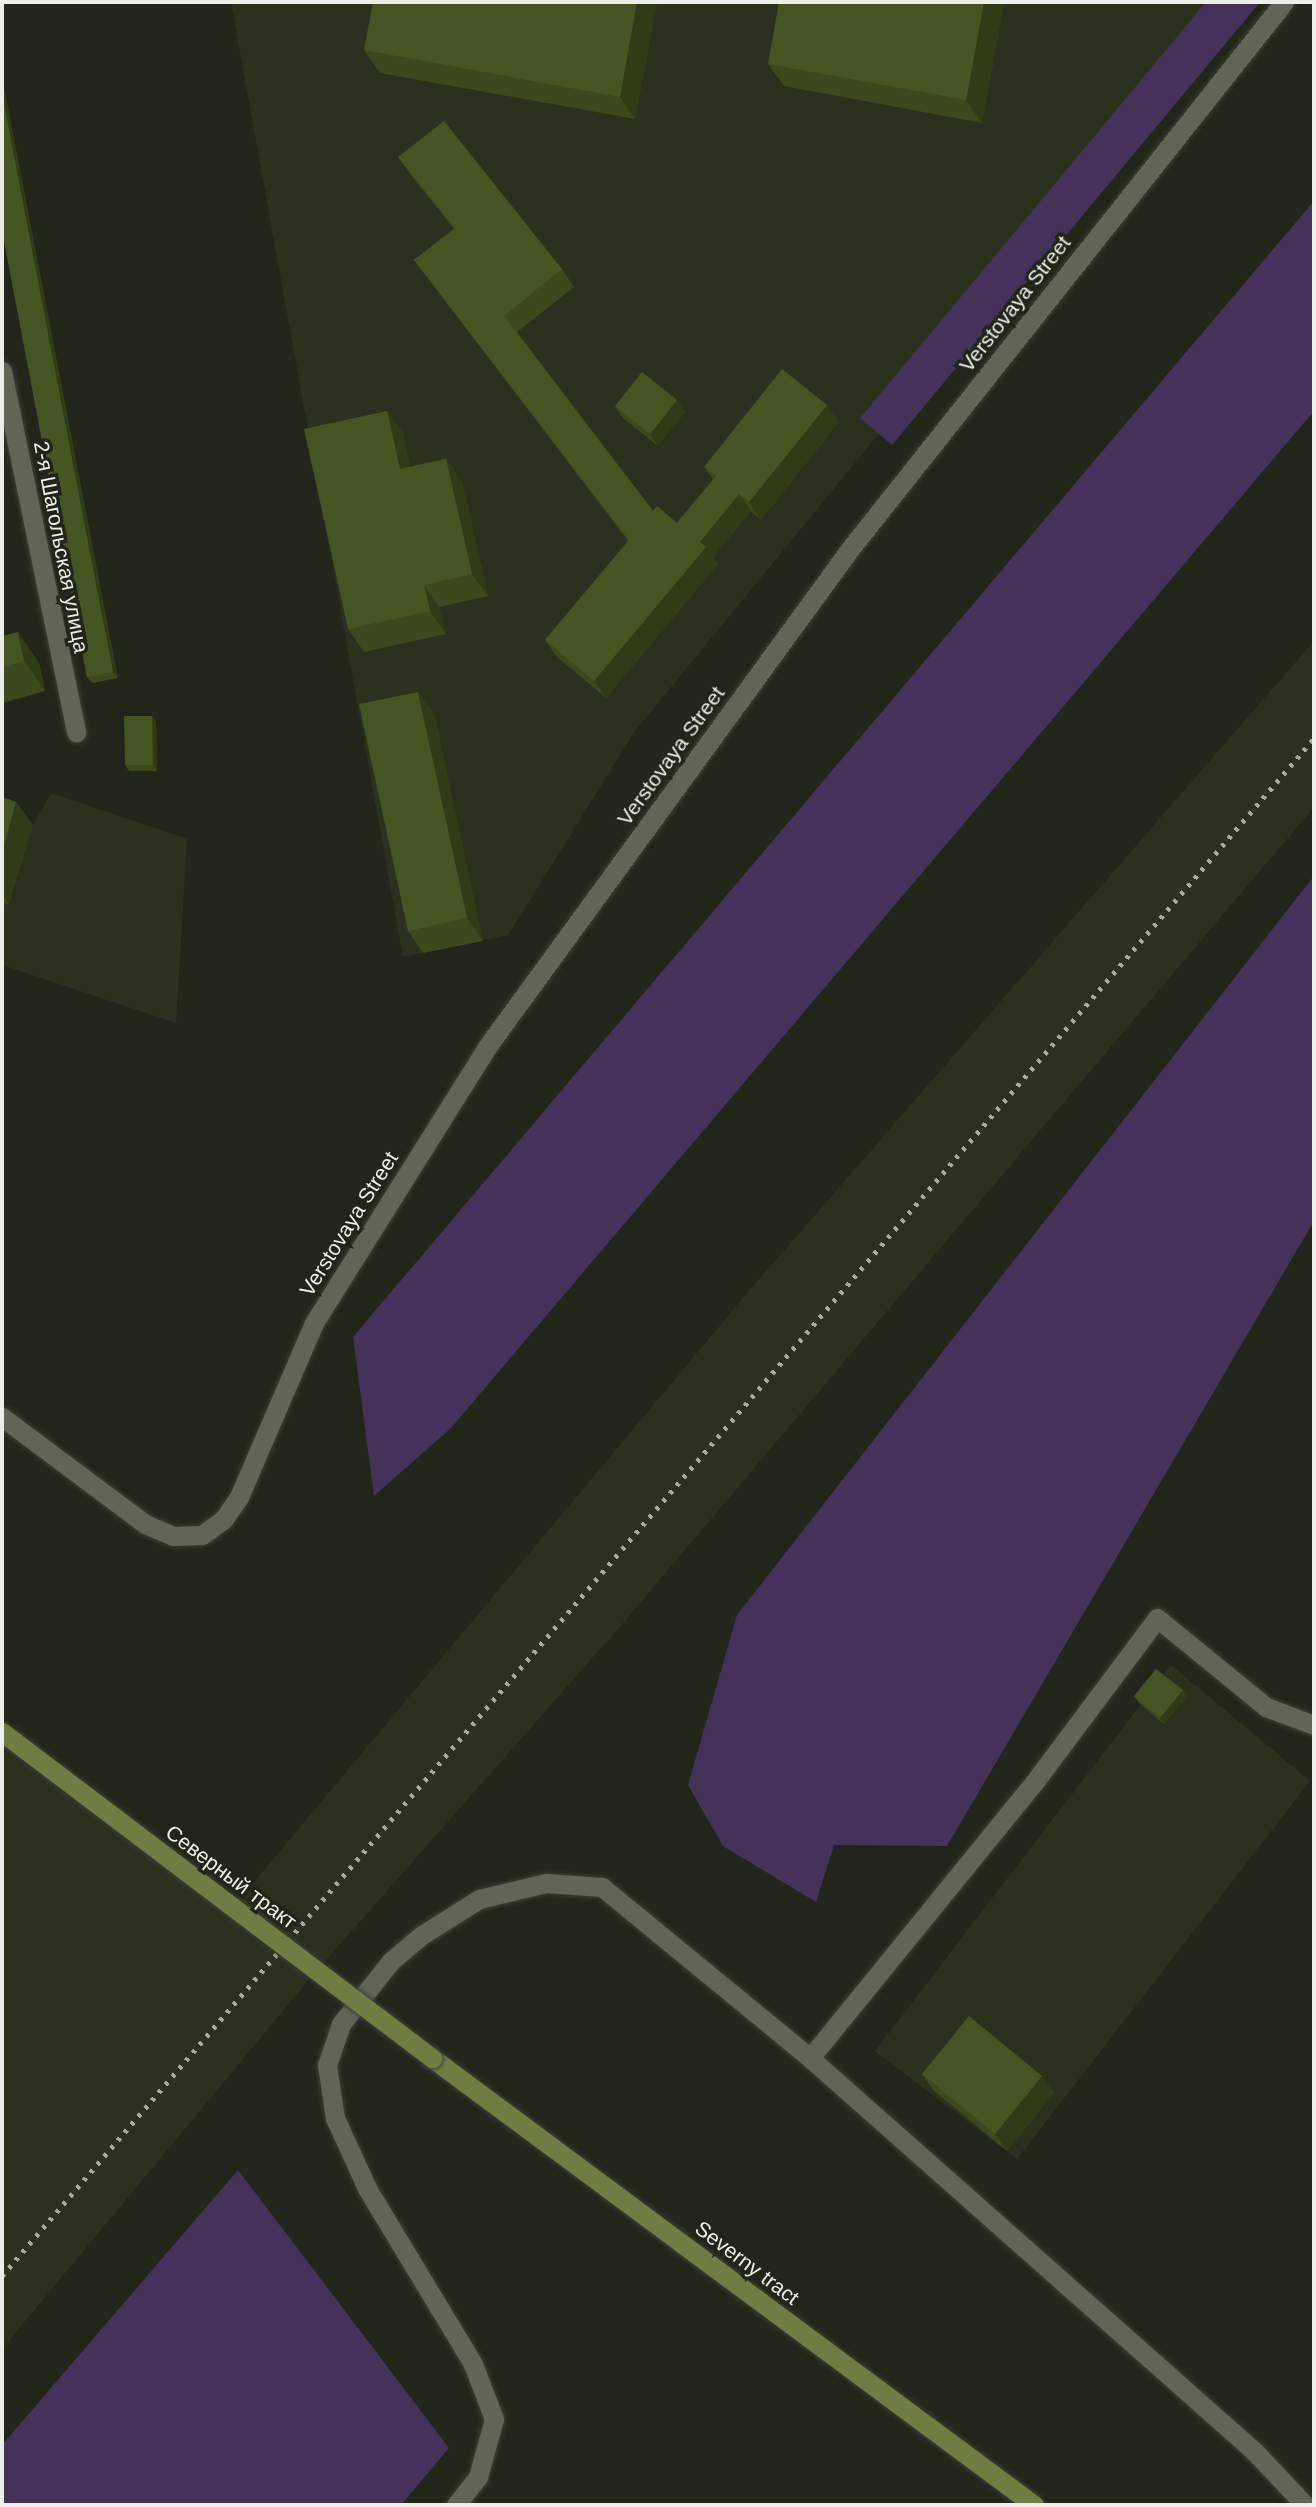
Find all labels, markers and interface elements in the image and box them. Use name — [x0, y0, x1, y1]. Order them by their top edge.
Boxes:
street label: Verstovaya Street — [954, 231, 1076, 377]
street label: 2-я Шагольская улица — [28, 439, 94, 655]
street label: Verstovaya Street — [612, 682, 730, 830]
street label: Verstovaya Street — [294, 1147, 404, 1301]
street label: Северный тракт — [161, 1820, 301, 1934]
street label: Severny tract — [690, 2216, 804, 2310]

